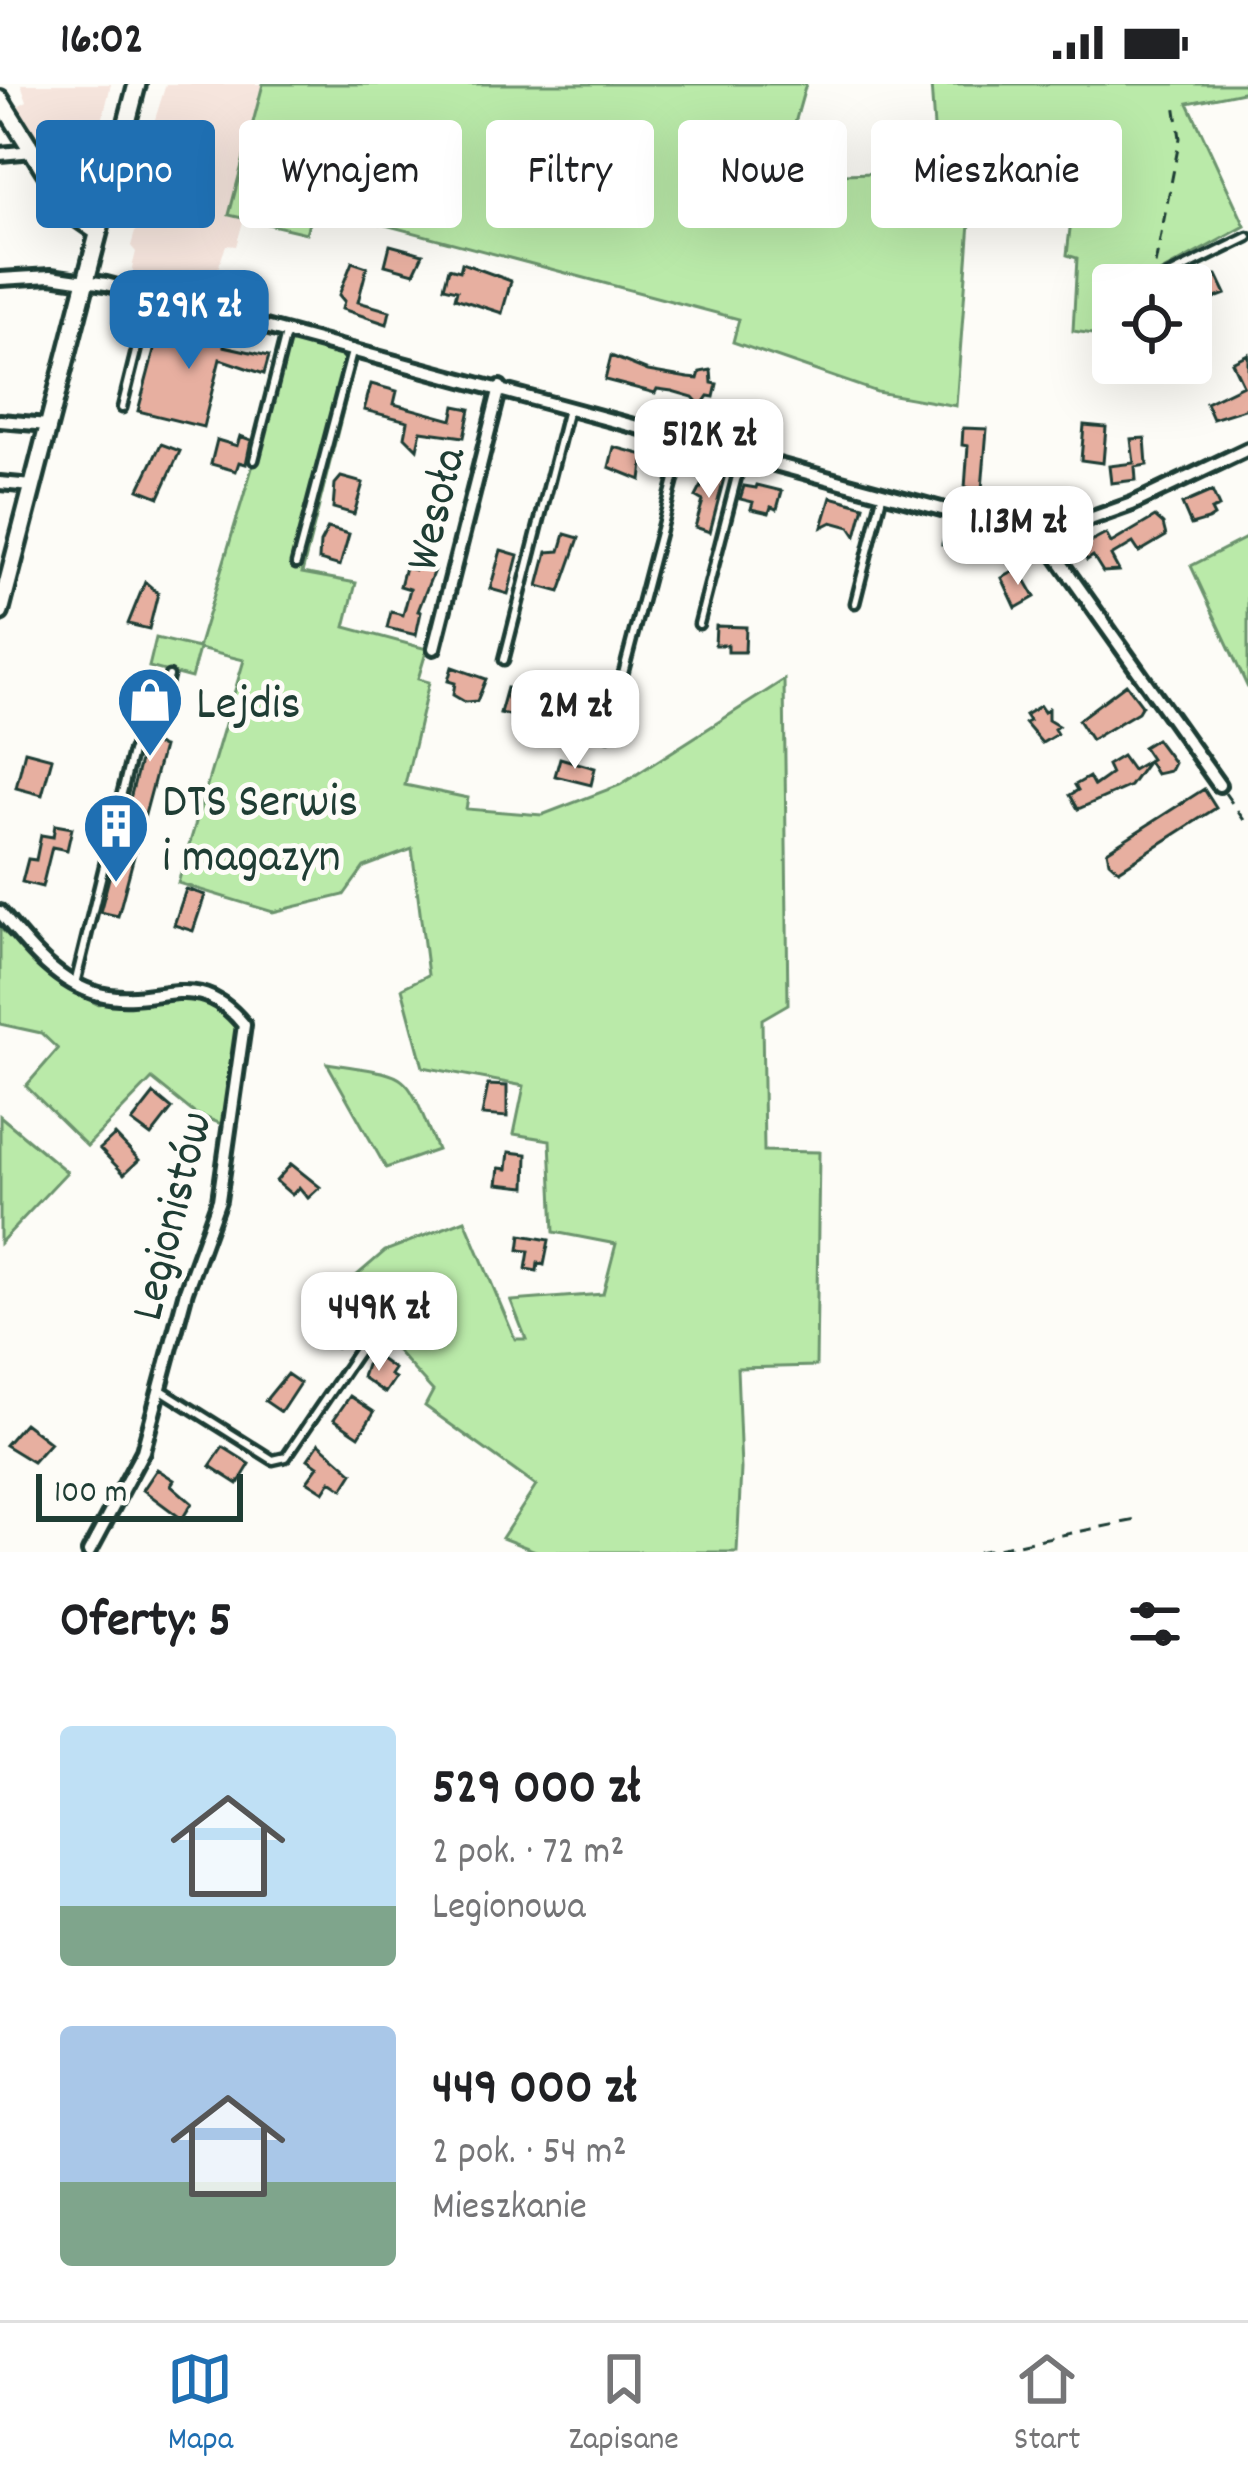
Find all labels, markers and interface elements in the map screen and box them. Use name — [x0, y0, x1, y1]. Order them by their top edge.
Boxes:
text: 16:02 — [60, 10, 144, 74]
chip: Kupno — [36, 120, 215, 228]
chip: Wynajem — [239, 120, 462, 228]
chip: Filtry — [486, 120, 654, 228]
chip: Nowe — [678, 120, 847, 228]
chip: Mieszkanie — [871, 120, 1122, 228]
map controls — [1092, 264, 1212, 384]
button: locate — [1092, 264, 1212, 384]
pin: 529K zł — [78, 270, 300, 372]
text: 529K zł — [137, 281, 241, 336]
pin: 512K zł — [598, 399, 820, 501]
text: 512K zł — [661, 410, 757, 465]
street label: Wesoła — [391, 439, 488, 579]
pin: 1.13M zł — [894, 486, 1142, 588]
text: 1.13M zł — [969, 497, 1067, 552]
shop icon: Lejdis — [115, 665, 185, 759]
pin: 2M zł — [491, 670, 659, 772]
place label: Lejdis — [196, 673, 301, 742]
text: 2M zł — [538, 681, 612, 736]
place label: DTS Serwis i magazyn — [162, 771, 358, 895]
building icon: DTS Serwis i magazyn — [81, 791, 151, 885]
street label: Legionistów — [116, 1105, 235, 1329]
pin: 449K zł — [268, 1272, 490, 1374]
text: 449K zł — [328, 1283, 430, 1338]
scale bar — [36, 1468, 243, 1521]
text: 100 m — [54, 1471, 127, 1518]
text: Oferty: 5 — [60, 1588, 232, 1660]
icon: filters — [1122, 1591, 1188, 1657]
text: 529 000 zł — [432, 1755, 640, 1827]
icon: home — [156, 1774, 300, 1918]
text: 2 pok. · 72 m² — [432, 1827, 624, 1882]
text: Legionowa — [432, 1882, 585, 1937]
text: 449 000 zł — [432, 2055, 637, 2127]
icon: home — [156, 2074, 300, 2218]
text: 2 pok. · 54 m² — [432, 2127, 627, 2182]
text: Mieszkanie — [432, 2182, 587, 2237]
tab: Mapa — [167, 2346, 233, 2465]
tab: Zapisane — [568, 2346, 679, 2465]
tab: Start — [1014, 2346, 1080, 2465]

